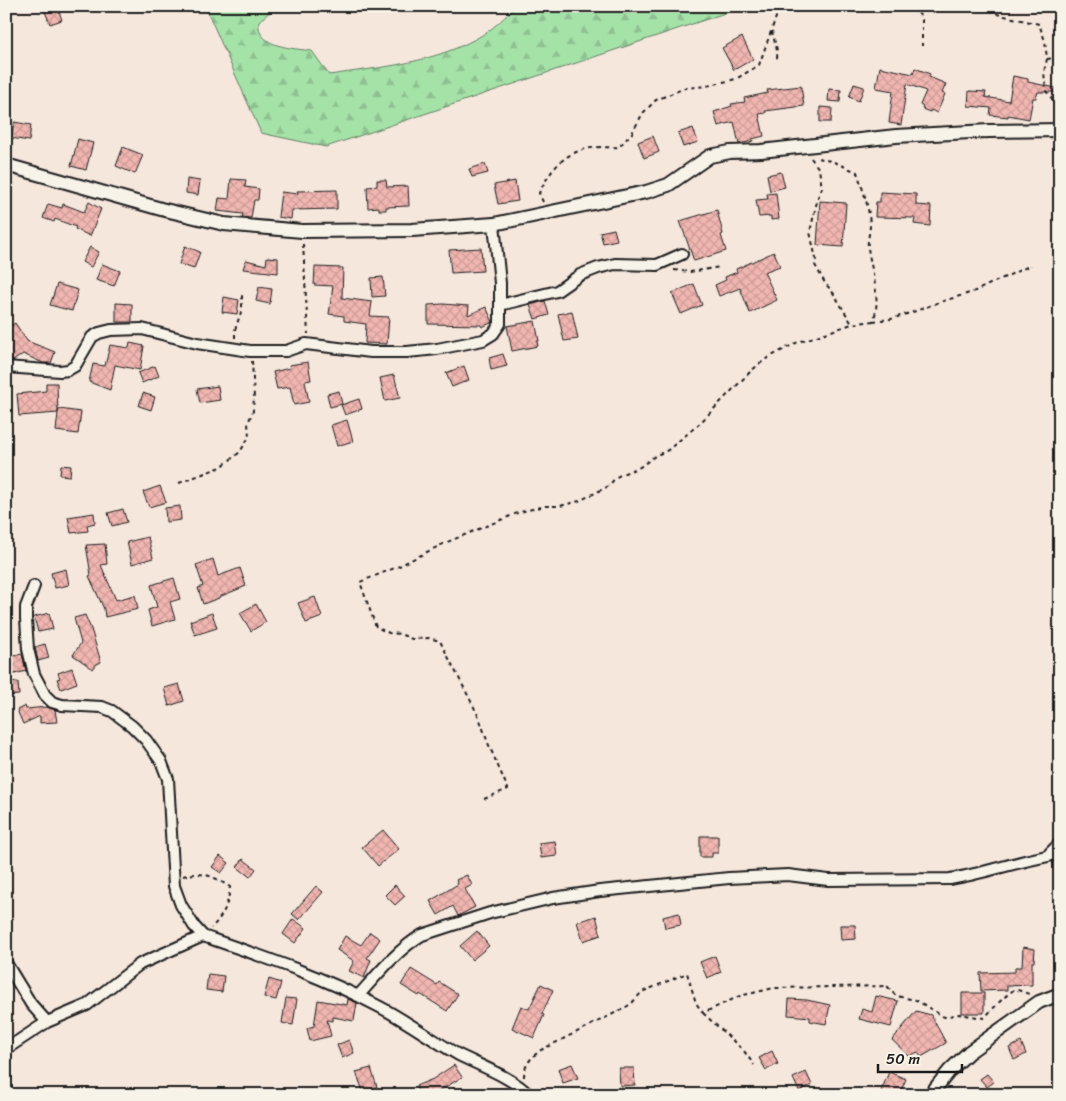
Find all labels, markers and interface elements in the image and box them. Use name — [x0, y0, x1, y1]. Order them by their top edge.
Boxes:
scale bar — [878, 1041, 962, 1073]
text: 50 m — [886, 1046, 921, 1072]

